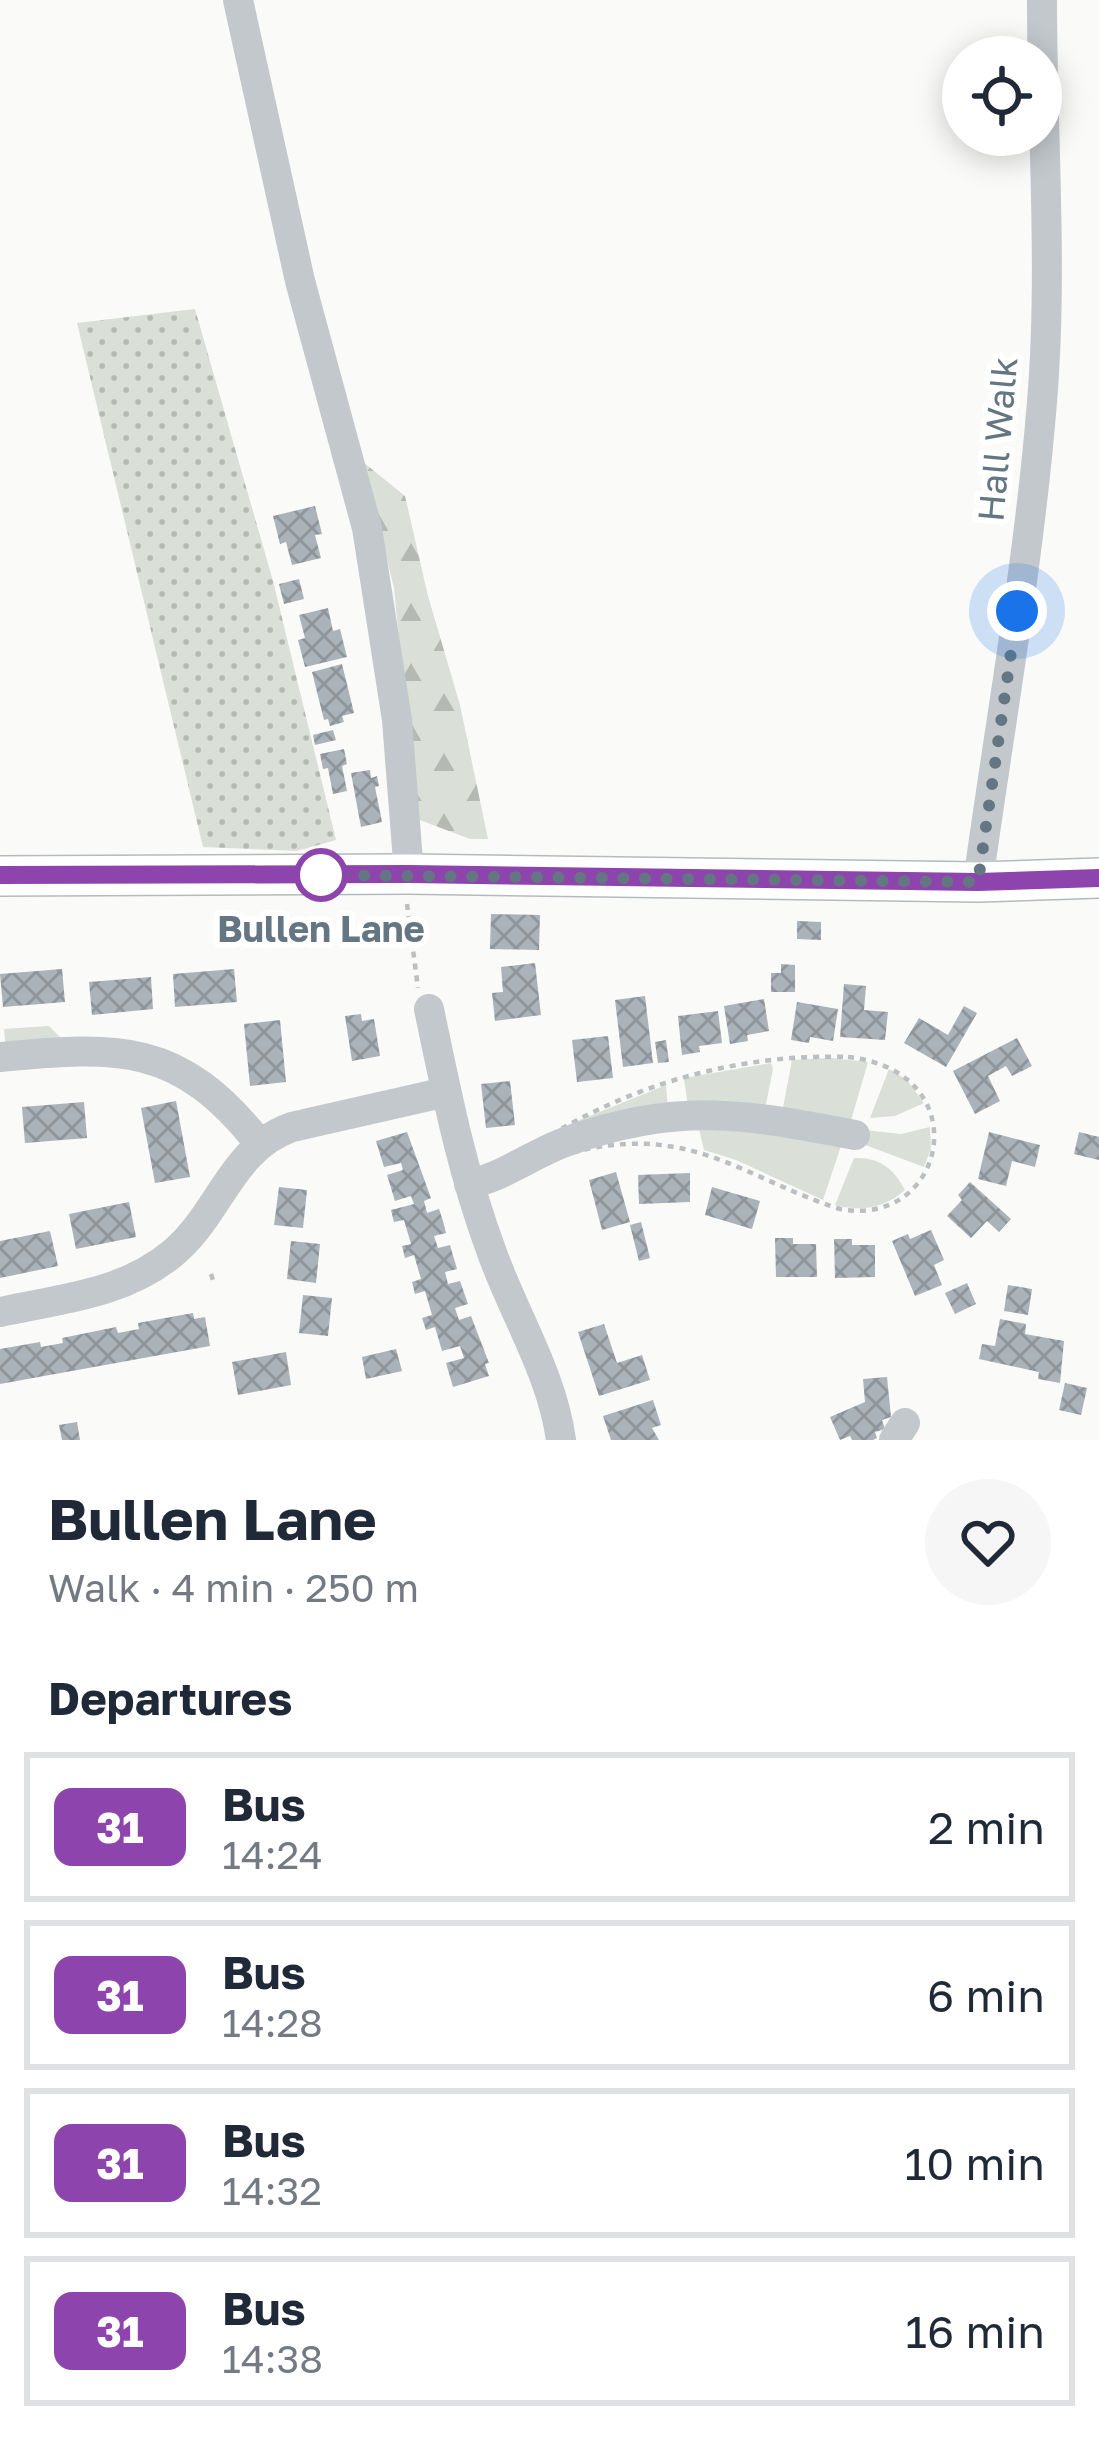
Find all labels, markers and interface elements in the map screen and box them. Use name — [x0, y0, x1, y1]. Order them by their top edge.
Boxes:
map controls — [942, 36, 1062, 156]
button: locate — [942, 36, 1062, 156]
street label: Hall Walk — [968, 355, 1026, 523]
your location — [987, 581, 1047, 641]
marker: Bullen Lane — [296, 850, 346, 900]
place label: Bullen Lane — [217, 907, 425, 950]
button: heart — [925, 1479, 1051, 1605]
text: Bullen Lane — [48, 1484, 377, 1553]
text: Walk · 4 min · 250 m — [48, 1564, 419, 1611]
text: Departures — [48, 1671, 292, 1725]
text: Bus — [222, 1777, 306, 1831]
text: 2 min — [928, 1800, 1045, 1854]
text: 31 — [96, 1802, 144, 1852]
text: 14:24 — [222, 1831, 323, 1878]
text: Bus — [222, 1945, 306, 1999]
text: 6 min — [927, 1968, 1045, 2022]
text: 31 — [96, 1970, 144, 2020]
text: 14:28 — [222, 1999, 323, 2046]
text: Bus — [222, 2113, 306, 2167]
text: 10 min — [904, 2136, 1045, 2190]
text: 31 — [96, 2138, 144, 2188]
text: 14:32 — [222, 2167, 322, 2214]
text: Bus — [222, 2281, 306, 2335]
text: 16 min — [905, 2304, 1045, 2358]
text: 31 — [96, 2306, 144, 2356]
text: 14:38 — [222, 2335, 323, 2382]

